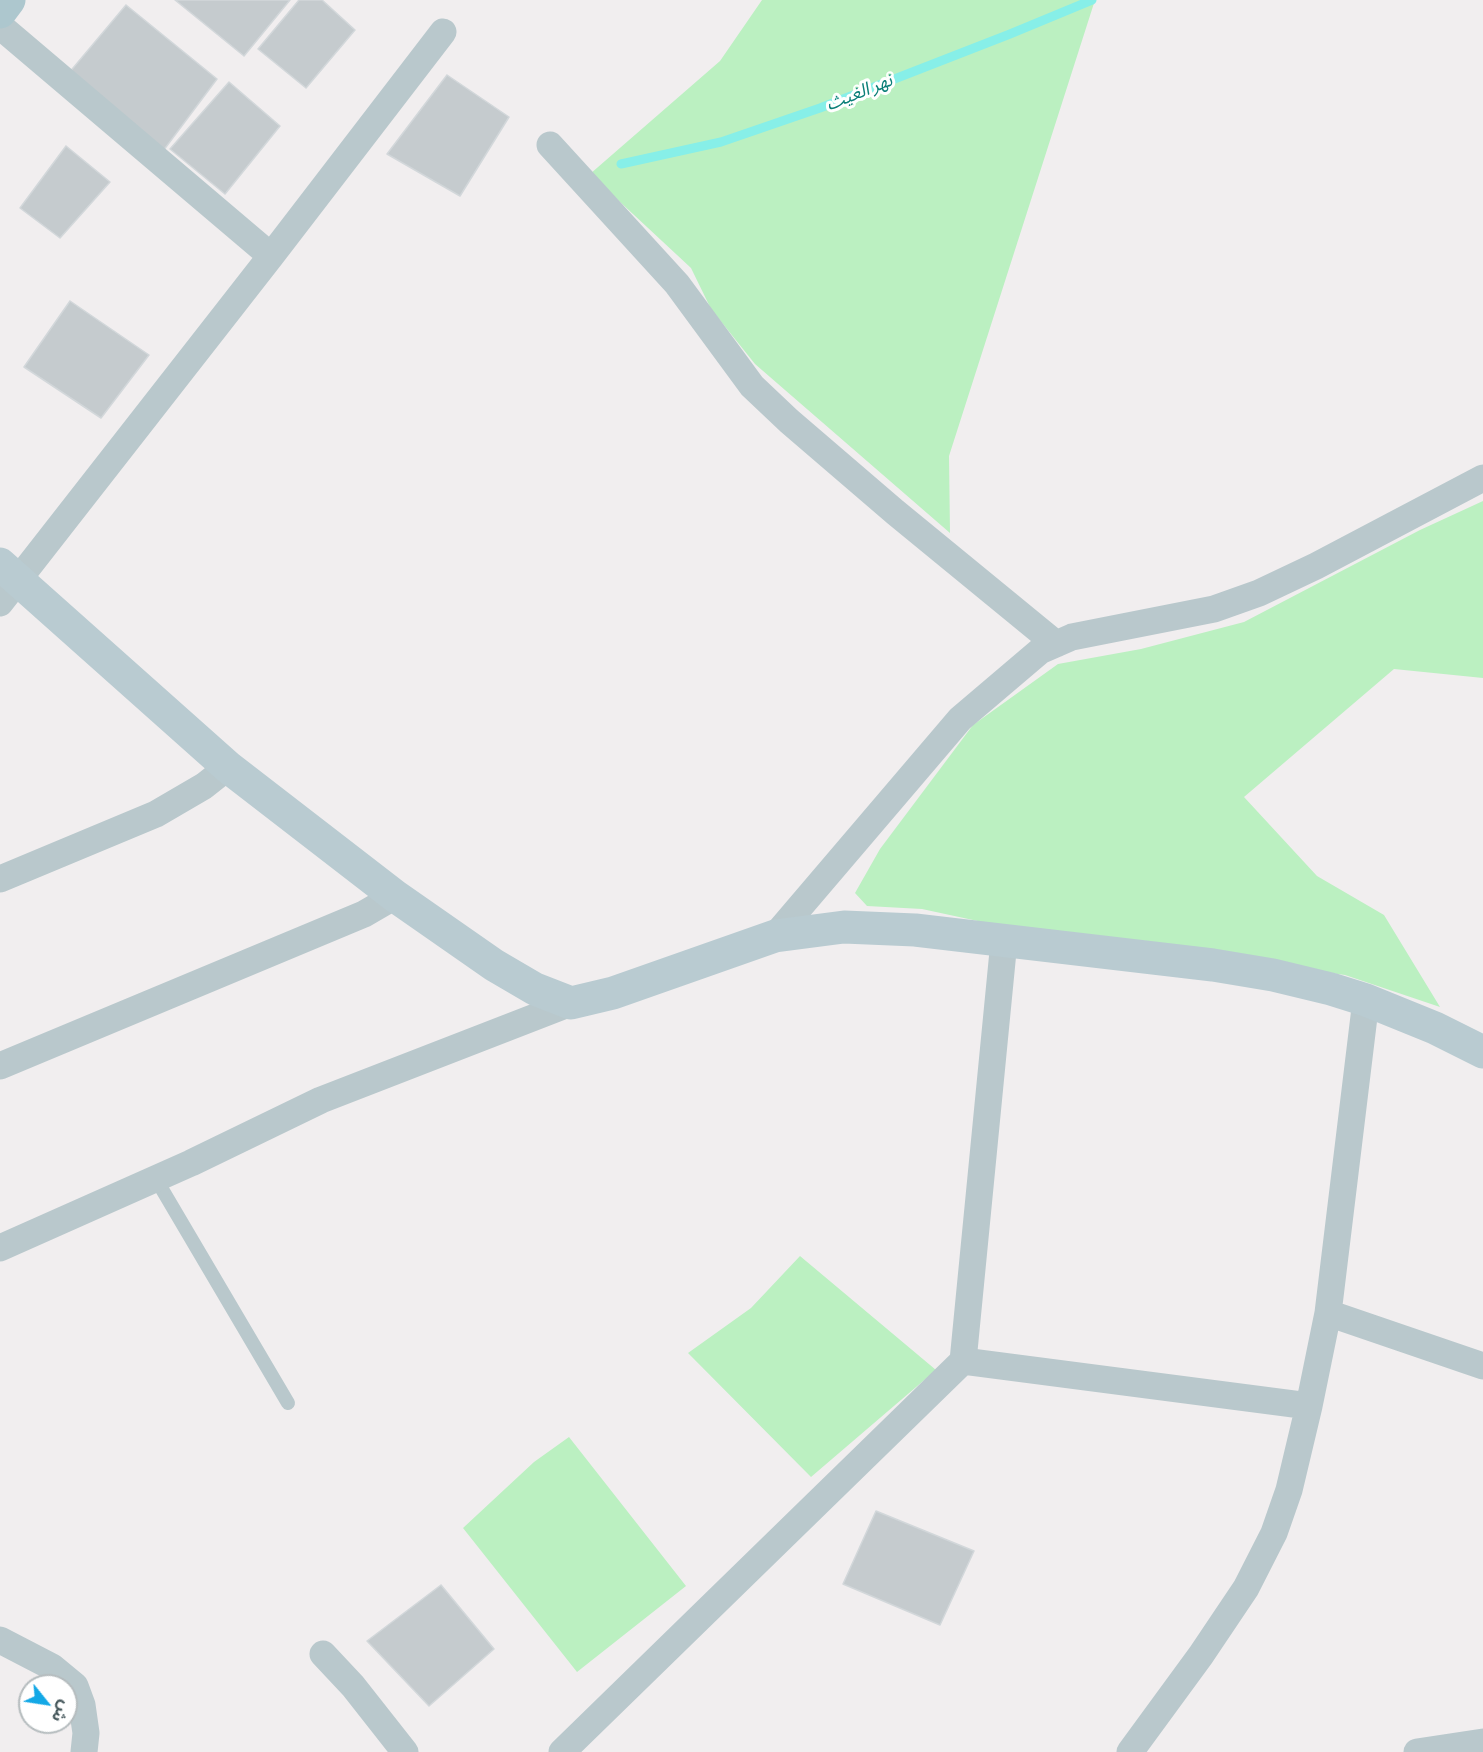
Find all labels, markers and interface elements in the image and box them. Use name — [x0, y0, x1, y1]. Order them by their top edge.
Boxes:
water label: نهر الغيث — [823, 69, 895, 115]
north arrow — [18, 1674, 78, 1734]
text: ش — [49, 1698, 76, 1726]

